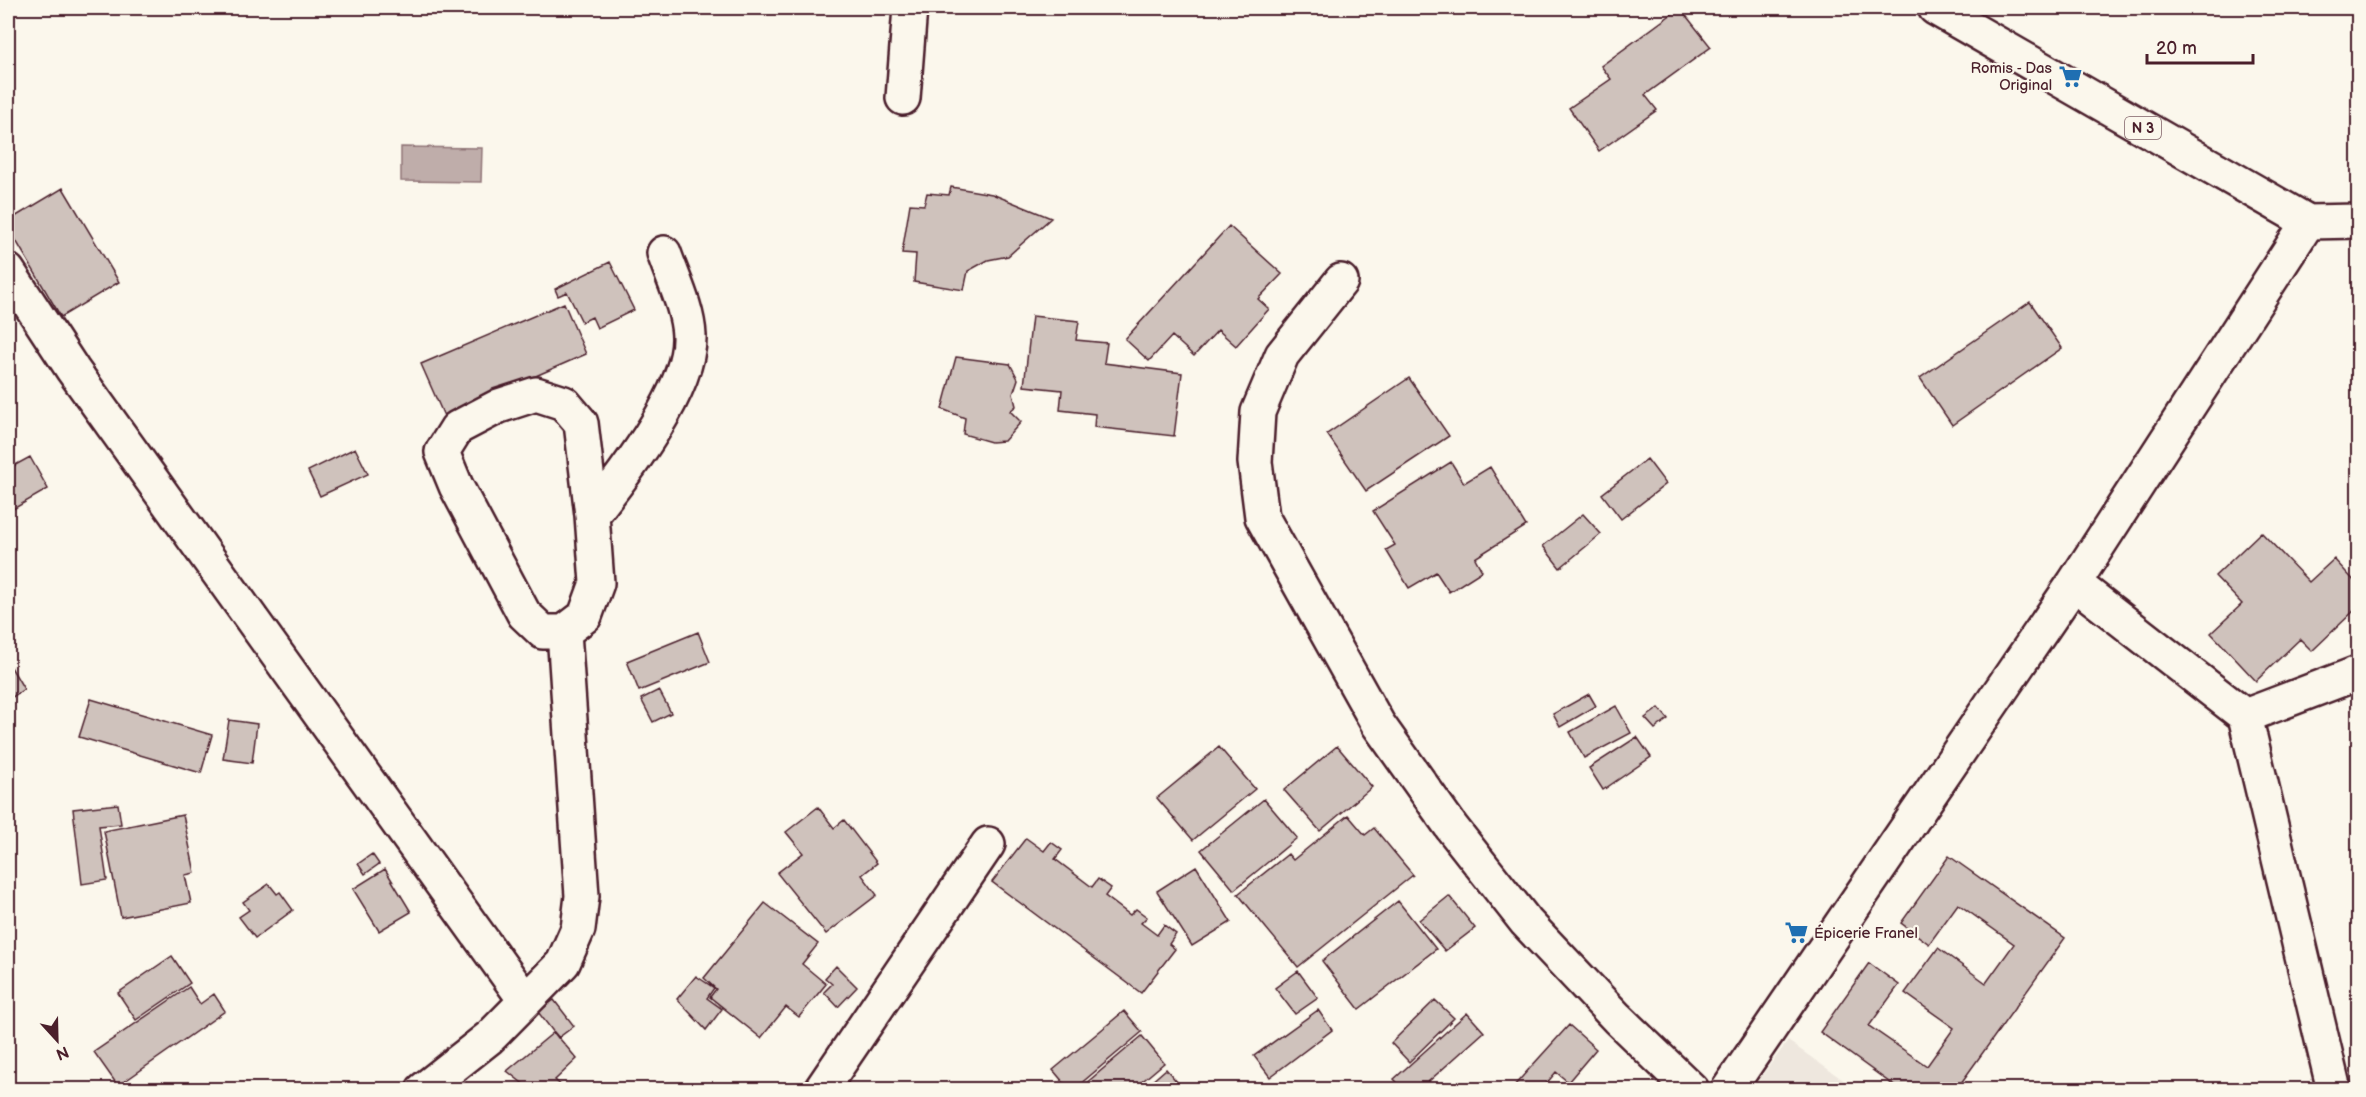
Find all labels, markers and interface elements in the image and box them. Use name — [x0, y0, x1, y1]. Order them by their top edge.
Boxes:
scale bar — [2147, 27, 2254, 65]
text: 20 m — [2156, 38, 2197, 59]
place label: Romis - Das Original — [1970, 59, 2053, 95]
supermarket icon: Romis - Das Original — [2057, 64, 2083, 90]
road number: N 3 — [2125, 117, 2161, 139]
supermarket icon: Épicerie Franel — [1783, 920, 1809, 946]
place label: Épicerie Franel — [1814, 924, 1918, 943]
north arrow — [27, 1010, 87, 1070]
text: N — [53, 1041, 71, 1064]

